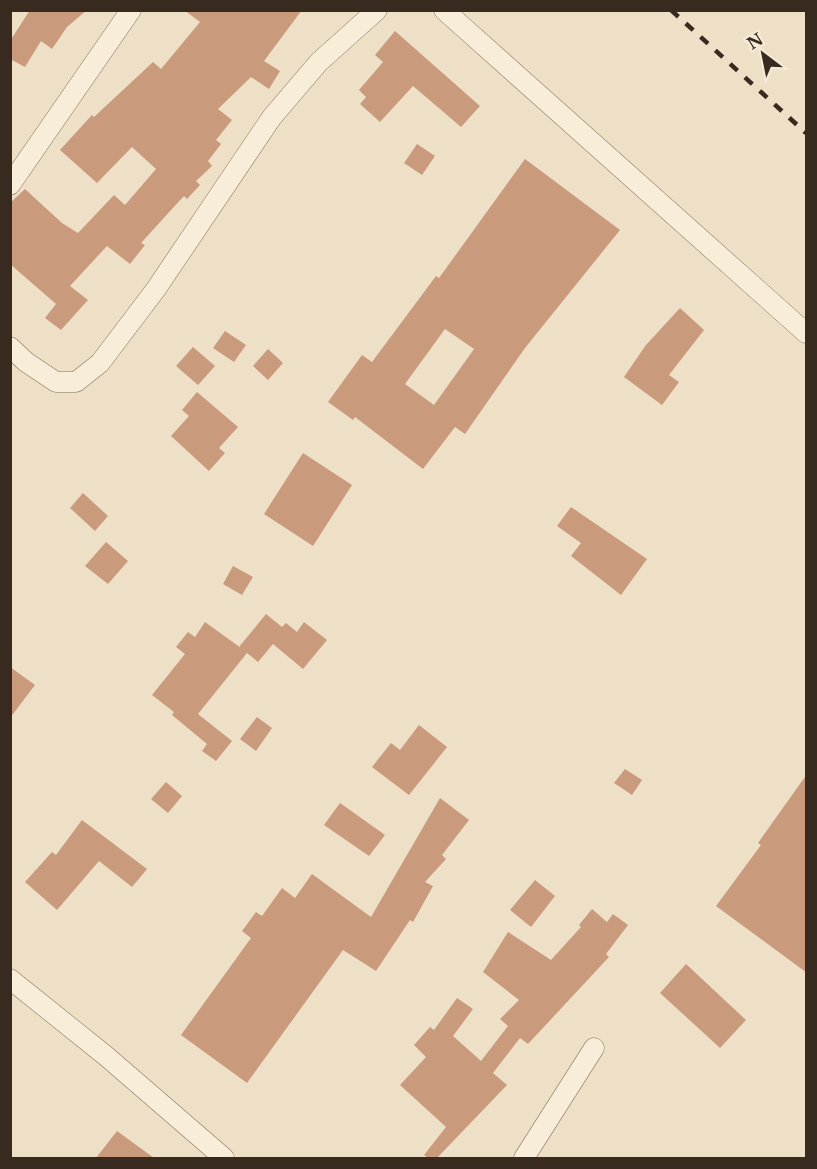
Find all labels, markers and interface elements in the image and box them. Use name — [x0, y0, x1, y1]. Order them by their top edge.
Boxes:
north arrow — [733, 24, 793, 84]
text: N — [743, 29, 767, 54]

